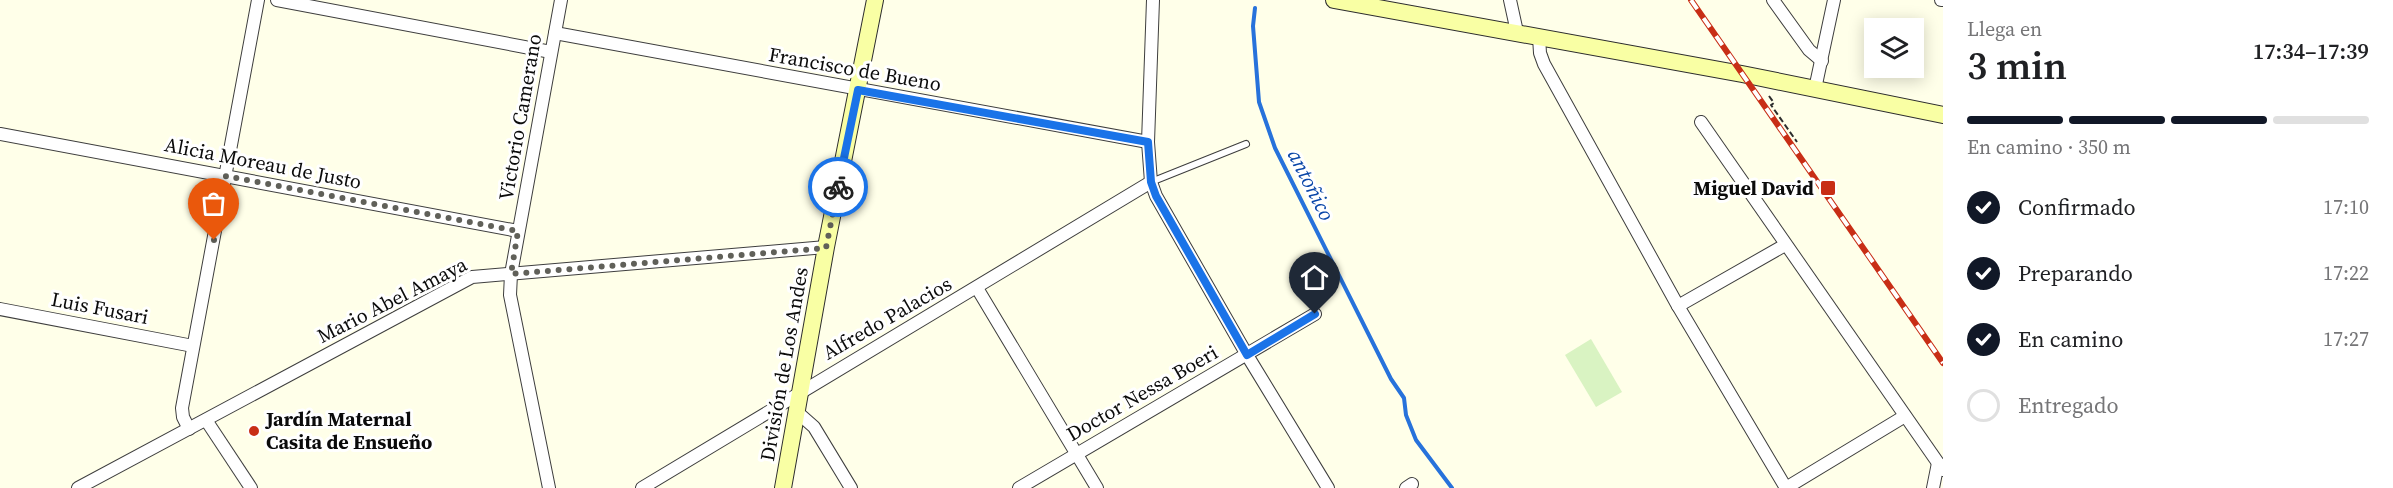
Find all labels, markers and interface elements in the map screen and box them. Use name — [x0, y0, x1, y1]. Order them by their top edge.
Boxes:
text: Llega en — [1967, 15, 2042, 43]
map controls — [1864, 18, 1924, 78]
button: layers — [1864, 18, 1924, 78]
street label: Victorio Camerano — [492, 32, 548, 202]
text: 17:34–17:39 — [2253, 36, 2369, 66]
text: 3 min — [1967, 39, 2067, 92]
street label: Francisco de Bueno — [767, 40, 943, 98]
street label: Alicia Moreau de Justo — [162, 130, 364, 196]
text: En camino · 350 m — [1967, 133, 2131, 161]
water label: antoñico — [1281, 144, 1342, 226]
courier — [808, 157, 868, 217]
icon: bike — [822, 171, 855, 204]
place label: Miguel David — [1693, 174, 1814, 202]
pin — [188, 178, 239, 240]
marker: Miguel David — [1819, 179, 1837, 197]
icon: bag — [197, 187, 230, 220]
icon: check — [1967, 191, 2000, 224]
text: Confirmado — [2018, 192, 2136, 222]
text: 17:10 — [2323, 193, 2369, 221]
street label: Mario Abel Amaya — [312, 250, 472, 350]
pin — [1289, 252, 1340, 314]
icon: check — [1967, 257, 2000, 290]
text: Preparando — [2018, 258, 2133, 288]
text: 17:22 — [2323, 259, 2369, 287]
icon: home — [1298, 261, 1331, 294]
street label: División de Los Andes — [753, 265, 815, 463]
street label: Alfredo Palacios — [817, 270, 957, 366]
street label: Luis Fusari — [49, 285, 151, 331]
icon: check — [1967, 323, 2000, 356]
text: En camino — [2018, 324, 2123, 354]
text: 17:27 — [2323, 325, 2369, 353]
street label: Doctor Nessa Boeri — [1061, 338, 1223, 448]
text: Entregado — [2018, 390, 2119, 420]
place label: Jardín Maternal Casita de Ensueño — [264, 405, 432, 456]
marker: Jardín Maternal Casita de Ensueño — [247, 424, 261, 438]

